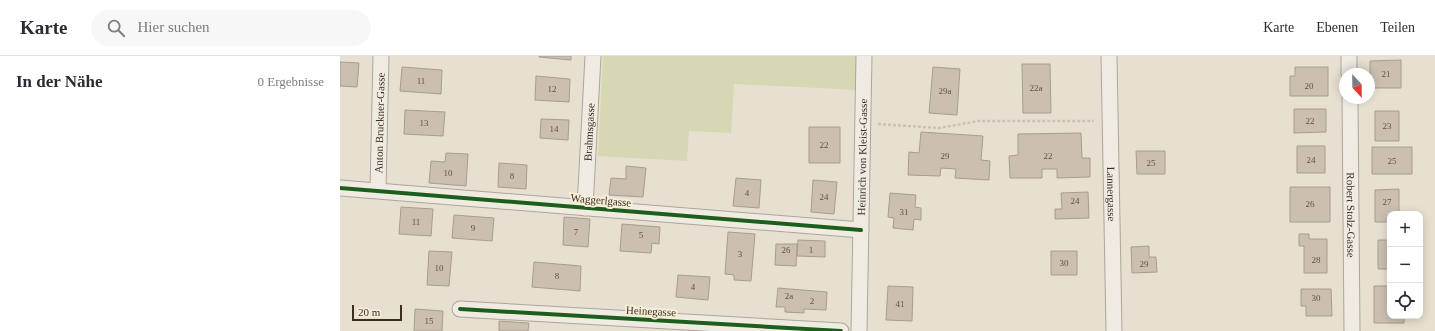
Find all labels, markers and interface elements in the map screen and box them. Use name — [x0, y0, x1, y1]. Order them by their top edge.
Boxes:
search box — [91, 10, 371, 46]
text: Karte — [20, 17, 67, 38]
icon: search — [105, 17, 127, 39]
text: Hier suchen — [137, 19, 210, 35]
text: Karte — [1263, 20, 1294, 35]
text: Ebenen — [1316, 20, 1358, 35]
text: Teilen — [1380, 20, 1415, 35]
north arrow — [1339, 68, 1375, 104]
house number: 21 — [1382, 69, 1391, 79]
text: In der Nähe — [16, 72, 103, 91]
street label: Anton Bruckner-Gasse — [372, 72, 387, 174]
text: 0 Ergebnisse — [257, 74, 324, 89]
house number: 11 — [417, 76, 425, 86]
house number: 20 — [1305, 81, 1314, 91]
house number: 22a — [1030, 83, 1043, 93]
house number: 12 — [548, 84, 557, 94]
house number: 29a — [939, 86, 952, 96]
street label: Heinrich von Kleist-Gasse — [855, 98, 869, 216]
street label: Brahmsgasse — [581, 103, 597, 161]
house number: 22 — [1306, 116, 1315, 126]
house number: 13 — [420, 118, 429, 128]
house number: 23 — [1383, 121, 1392, 131]
house number: 14 — [550, 124, 559, 134]
house number: 22 — [820, 140, 829, 150]
house number: 29 — [941, 151, 950, 161]
house number: 22 — [1044, 151, 1053, 161]
house number: 24 — [1307, 155, 1316, 165]
house number: 25 — [1388, 156, 1397, 166]
house number: 25 — [1147, 158, 1156, 168]
street label: Lannergasse — [1105, 166, 1118, 222]
house number: 10 — [444, 168, 453, 178]
house number: 8 — [510, 171, 515, 181]
street label: Robert Stolz-Gasse — [1345, 172, 1357, 258]
house number: 4 — [745, 188, 750, 198]
street label: Waggerlgasse — [570, 191, 632, 209]
house number: 24 — [820, 192, 829, 202]
house number: 24 — [1071, 196, 1080, 206]
house number: 27 — [1383, 197, 1392, 207]
house number: 26 — [1306, 199, 1315, 209]
house number: 31 — [900, 207, 909, 217]
map controls — [1387, 211, 1423, 319]
button: + — [1387, 211, 1423, 247]
house number: 11 — [412, 217, 420, 227]
house number: 9 — [471, 223, 476, 233]
house number: 7 — [574, 227, 579, 237]
house number: 5 — [639, 230, 644, 240]
house number: 26 — [782, 245, 791, 255]
house number: 1 — [809, 245, 813, 255]
button: − — [1387, 247, 1423, 283]
house number: 3 — [738, 249, 743, 259]
house number: 28 — [1312, 255, 1321, 265]
house number: 30 — [1060, 258, 1069, 268]
house number: 29 — [1140, 259, 1149, 269]
house number: 10 — [435, 263, 444, 273]
house number: 8 — [555, 271, 560, 281]
house number: 4 — [691, 282, 696, 292]
button: locate — [1387, 283, 1423, 319]
house number: 2a — [785, 291, 793, 301]
house number: 30 — [1312, 293, 1321, 303]
house number: 2 — [810, 296, 814, 306]
house number: 41 — [896, 299, 905, 309]
scale bar — [352, 303, 402, 322]
street label: Heinegasse — [626, 304, 676, 318]
text: 20 m — [358, 306, 380, 318]
house number: 15 — [425, 316, 434, 326]

